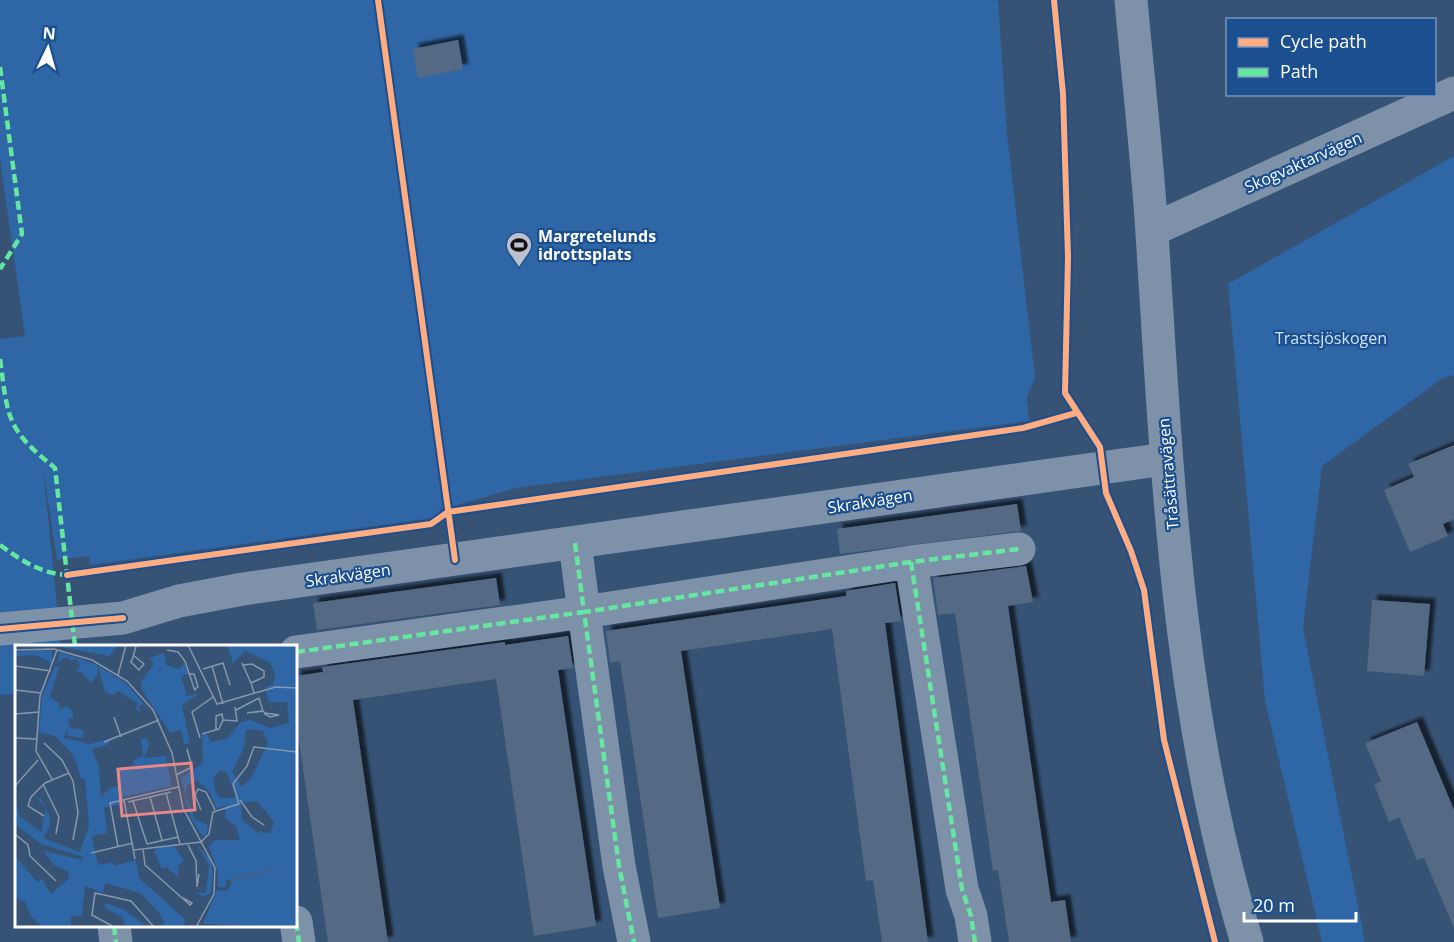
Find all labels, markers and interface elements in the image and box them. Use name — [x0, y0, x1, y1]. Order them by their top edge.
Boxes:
north arrow — [18, 18, 78, 78]
legend — [1226, 18, 1436, 96]
text: N — [42, 22, 57, 45]
text: Cycle path — [1280, 29, 1367, 53]
text: Path — [1280, 59, 1318, 83]
street label: Skogvaktarvägen — [1241, 126, 1365, 198]
place label: Margretelunds idrottsplats — [538, 225, 656, 265]
sports icon: Margretelunds idrottsplats — [504, 230, 534, 268]
park label: Trastsjöskogen — [1275, 327, 1387, 349]
street label: Tråsättravägen — [1152, 417, 1184, 531]
street label: Skrakvägen — [826, 483, 914, 519]
street label: Skrakvägen — [304, 558, 392, 592]
inset map — [15, 645, 297, 927]
scale bar — [1244, 885, 1356, 923]
text: 20 m — [1253, 893, 1295, 917]

